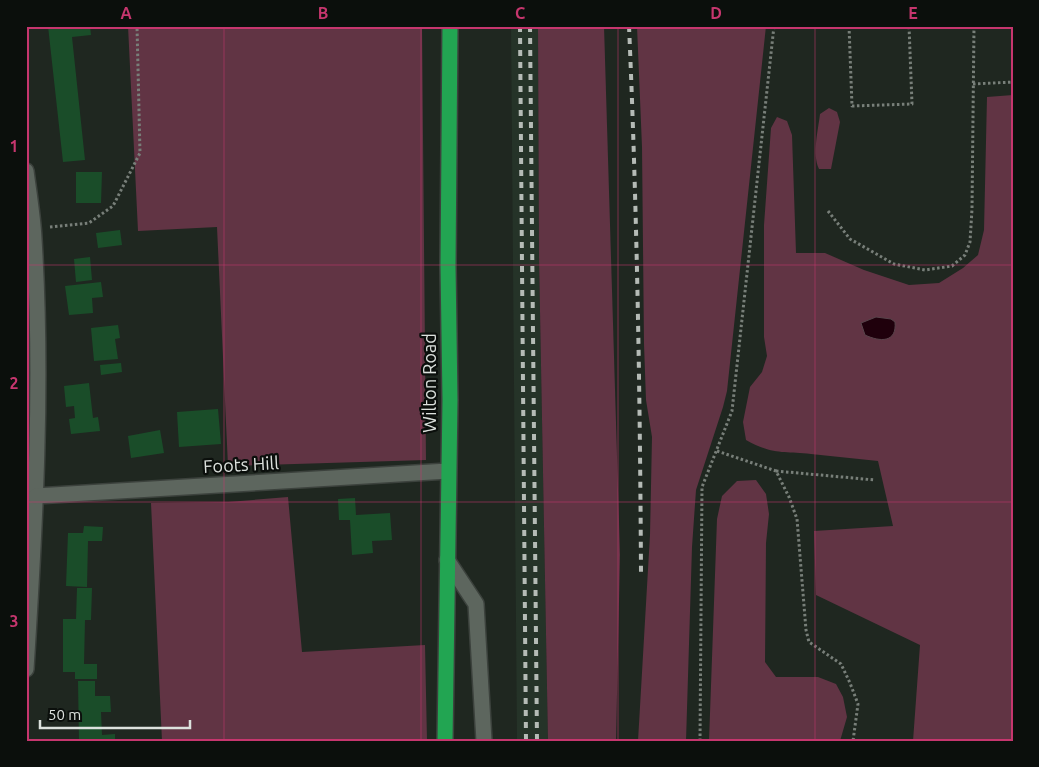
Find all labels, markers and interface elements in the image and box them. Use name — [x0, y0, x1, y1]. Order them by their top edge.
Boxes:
text: A — [120, 4, 132, 22]
text: B — [318, 4, 328, 22]
text: C — [515, 4, 525, 22]
text: D — [710, 4, 722, 22]
text: E — [908, 4, 918, 22]
text: 1 — [9, 137, 19, 155]
street label: Wilton Road — [419, 333, 439, 433]
text: 2 — [9, 374, 19, 392]
street label: Foots Hill — [203, 452, 280, 476]
text: 3 — [9, 612, 19, 630]
scale bar — [40, 697, 190, 729]
text: 50 m — [48, 706, 81, 723]

